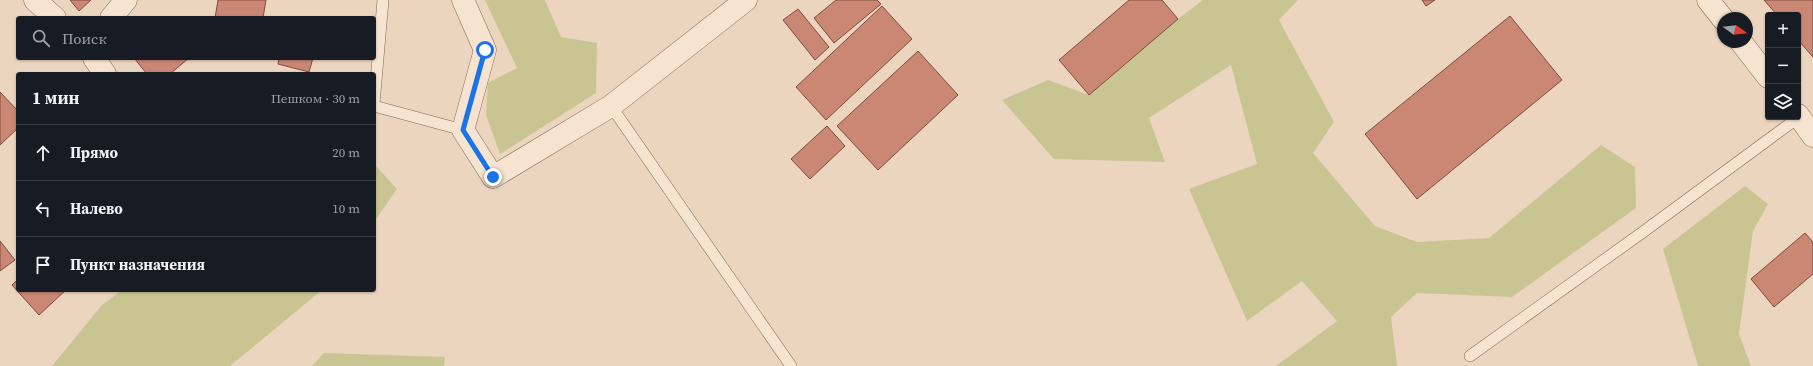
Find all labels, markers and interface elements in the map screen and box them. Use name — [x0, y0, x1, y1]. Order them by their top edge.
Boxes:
north arrow — [1717, 12, 1753, 48]
map controls — [1765, 12, 1801, 120]
button: + — [1765, 12, 1801, 48]
search box — [16, 16, 376, 60]
icon: search — [30, 27, 52, 49]
text: Поиск — [62, 28, 107, 49]
route start — [476, 41, 494, 59]
button: − — [1765, 48, 1801, 84]
button: layers — [1765, 84, 1801, 120]
text: 1 мин — [32, 86, 80, 110]
text: Пешком · 30 m — [271, 90, 360, 107]
icon: ahead — [32, 142, 54, 164]
text: Прямо — [70, 142, 118, 163]
text: 20 m — [332, 144, 360, 161]
route end — [484, 168, 502, 186]
icon: left — [32, 198, 54, 220]
text: Налево — [70, 198, 123, 219]
text: 10 m — [332, 200, 360, 217]
icon: arrive — [32, 254, 54, 276]
text: Пункт назначения — [70, 254, 205, 275]

